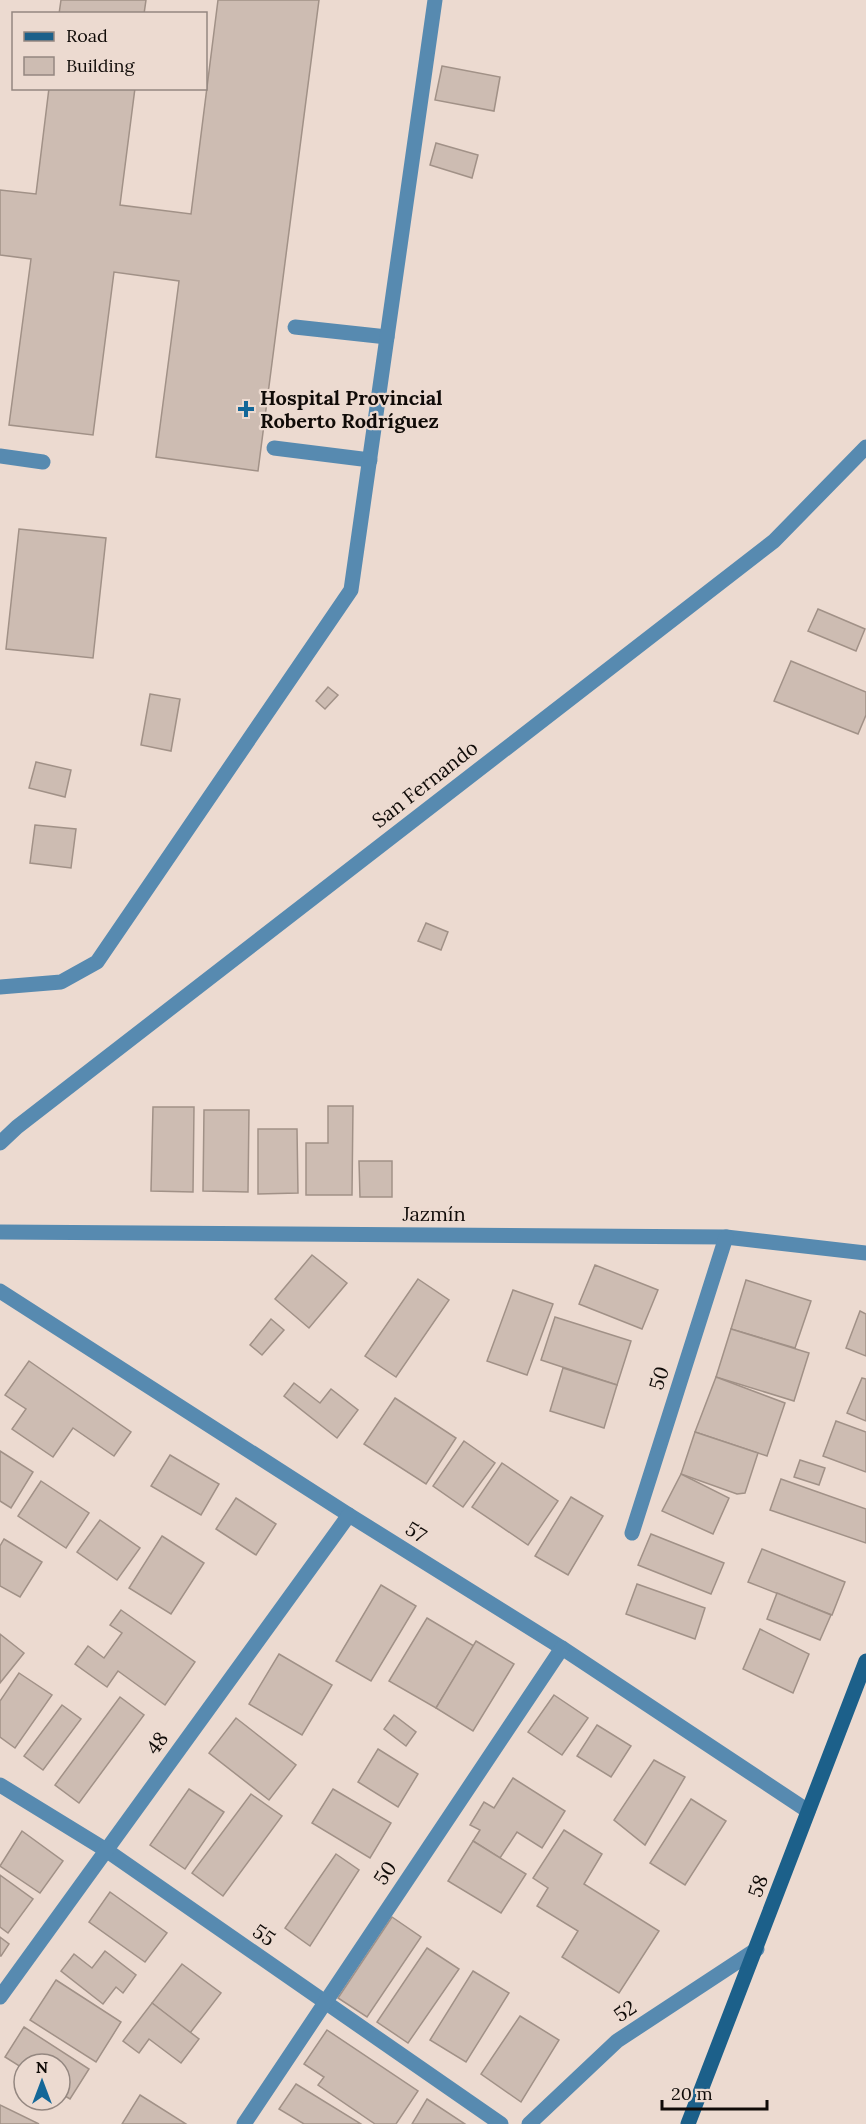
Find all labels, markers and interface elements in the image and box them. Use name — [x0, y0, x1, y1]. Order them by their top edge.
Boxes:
legend — [12, 12, 207, 90]
text: Road — [66, 24, 108, 47]
text: Building — [66, 54, 136, 77]
place label: Hospital Provincial Roberto Rodríguez — [260, 385, 442, 433]
marker: Hospital Provincial Roberto Rodríguez — [237, 400, 255, 418]
street label: San Fernando — [367, 735, 483, 833]
street label: Jazmín — [401, 1201, 466, 1226]
street label: 50 — [643, 1363, 674, 1393]
street label: 57 — [401, 1516, 431, 1548]
street label: 48 — [140, 1726, 173, 1759]
street label: 50 — [368, 1856, 401, 1889]
street label: 58 — [742, 1871, 773, 1901]
street label: 55 — [248, 1918, 280, 1951]
street label: 52 — [609, 1994, 641, 2027]
north arrow — [12, 2052, 72, 2112]
text: N — [36, 2057, 48, 2077]
scale bar — [662, 2073, 767, 2111]
text: 20 m — [671, 2082, 713, 2105]

